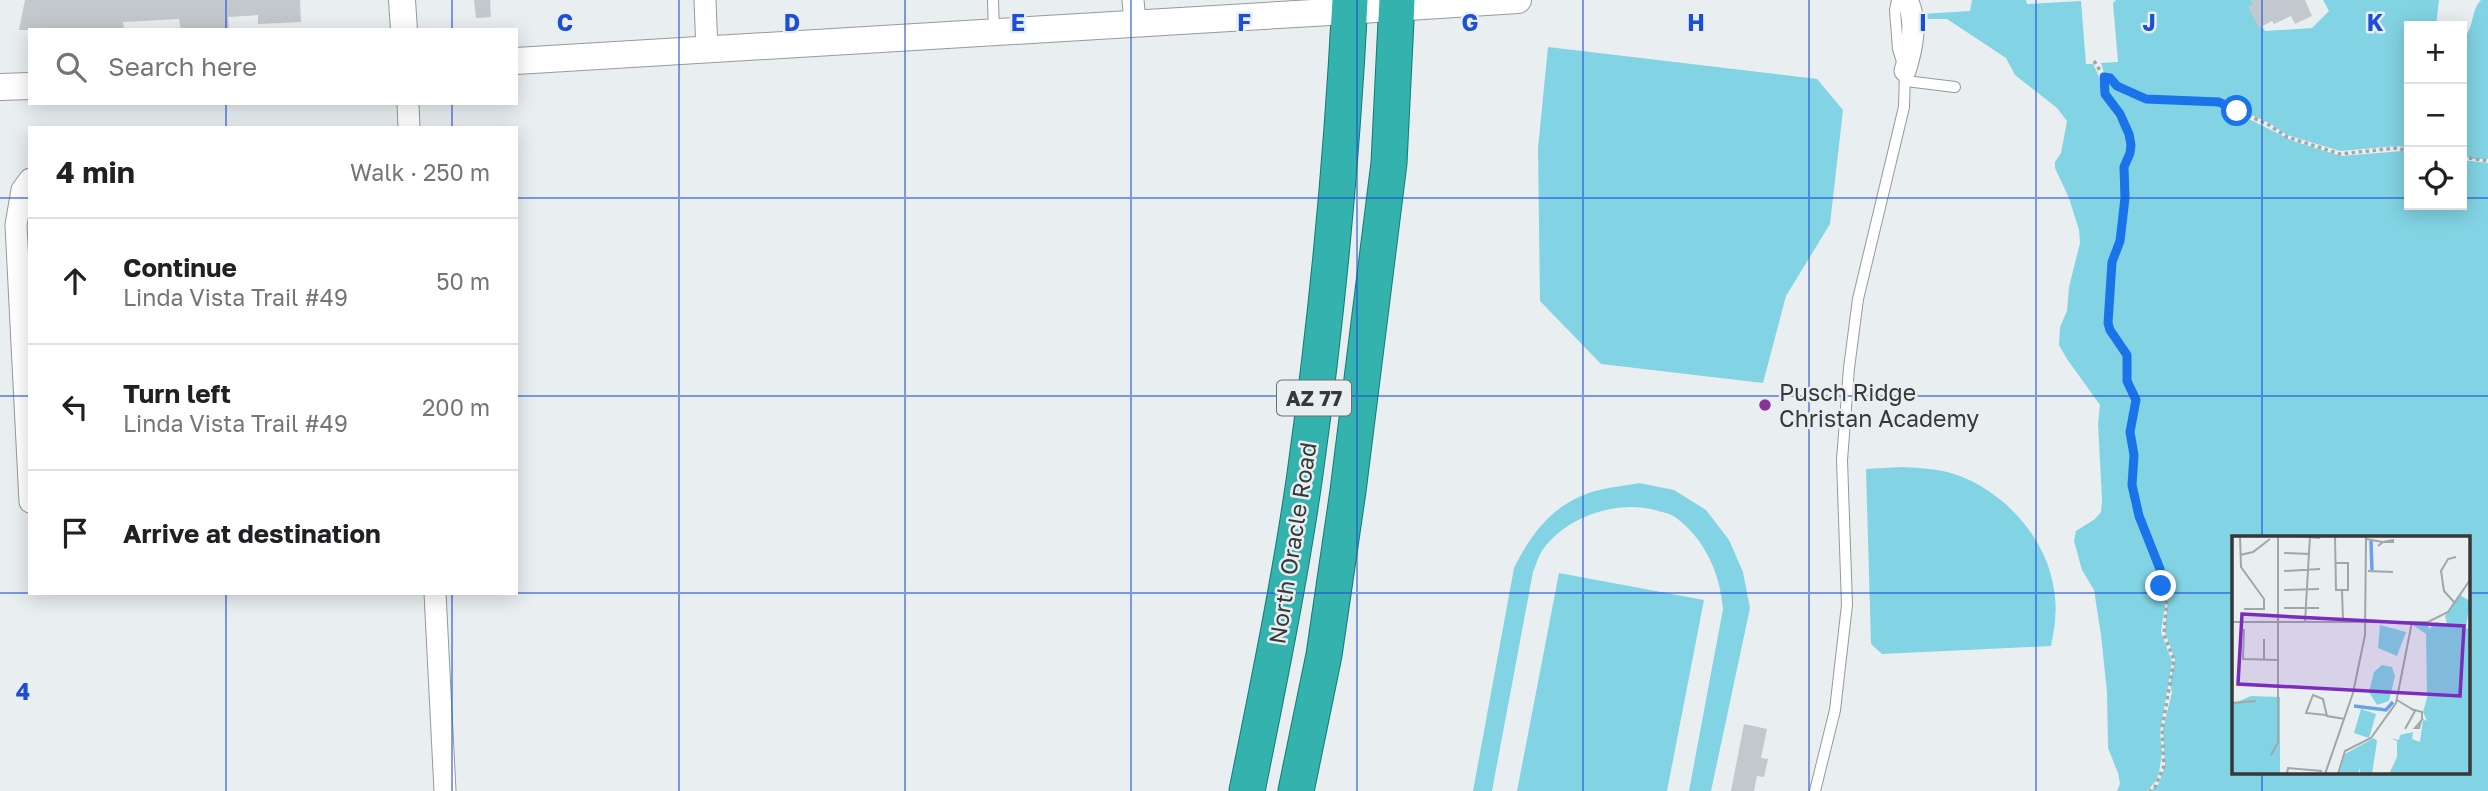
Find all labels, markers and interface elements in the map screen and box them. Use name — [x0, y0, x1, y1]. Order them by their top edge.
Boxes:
text: C — [557, 8, 573, 36]
text: D — [784, 8, 800, 36]
text: E — [1011, 8, 1025, 36]
text: F — [1237, 8, 1251, 36]
text: G — [1462, 8, 1478, 36]
text: H — [1687, 8, 1705, 36]
text: I — [1919, 8, 1927, 36]
text: J — [2142, 8, 2156, 36]
text: K — [2367, 8, 2384, 36]
map controls — [2404, 21, 2467, 210]
button: + — [2404, 21, 2467, 84]
search box — [28, 28, 518, 105]
icon: search — [52, 48, 90, 86]
text: Search here — [108, 51, 257, 82]
button: − — [2404, 84, 2467, 147]
route start — [2221, 95, 2252, 126]
button: locate — [2404, 147, 2467, 210]
text: 4 min — [56, 154, 135, 190]
text: Walk · 250 m — [350, 158, 490, 186]
text: Continue — [123, 252, 237, 283]
icon: ahead — [56, 262, 94, 300]
text: 50 m — [436, 267, 490, 295]
text: Linda Vista Trail #49 — [123, 283, 348, 311]
text: Turn left — [123, 378, 231, 409]
place label: Pusch Ridge Christan Academy — [1779, 378, 1979, 432]
road number: AZ 77 — [1277, 380, 1351, 416]
icon: left — [56, 388, 94, 426]
text: 200 m — [422, 393, 490, 421]
marker: Pusch Ridge Christan Academy — [1757, 397, 1773, 413]
text: Linda Vista Trail #49 — [123, 409, 348, 437]
street label: North Oracle Road — [1262, 440, 1322, 646]
icon: arrive — [56, 514, 94, 552]
text: Arrive at destination — [123, 518, 381, 549]
inset map — [2232, 536, 2470, 774]
route end — [2145, 570, 2176, 601]
text: 4 — [16, 677, 30, 705]

